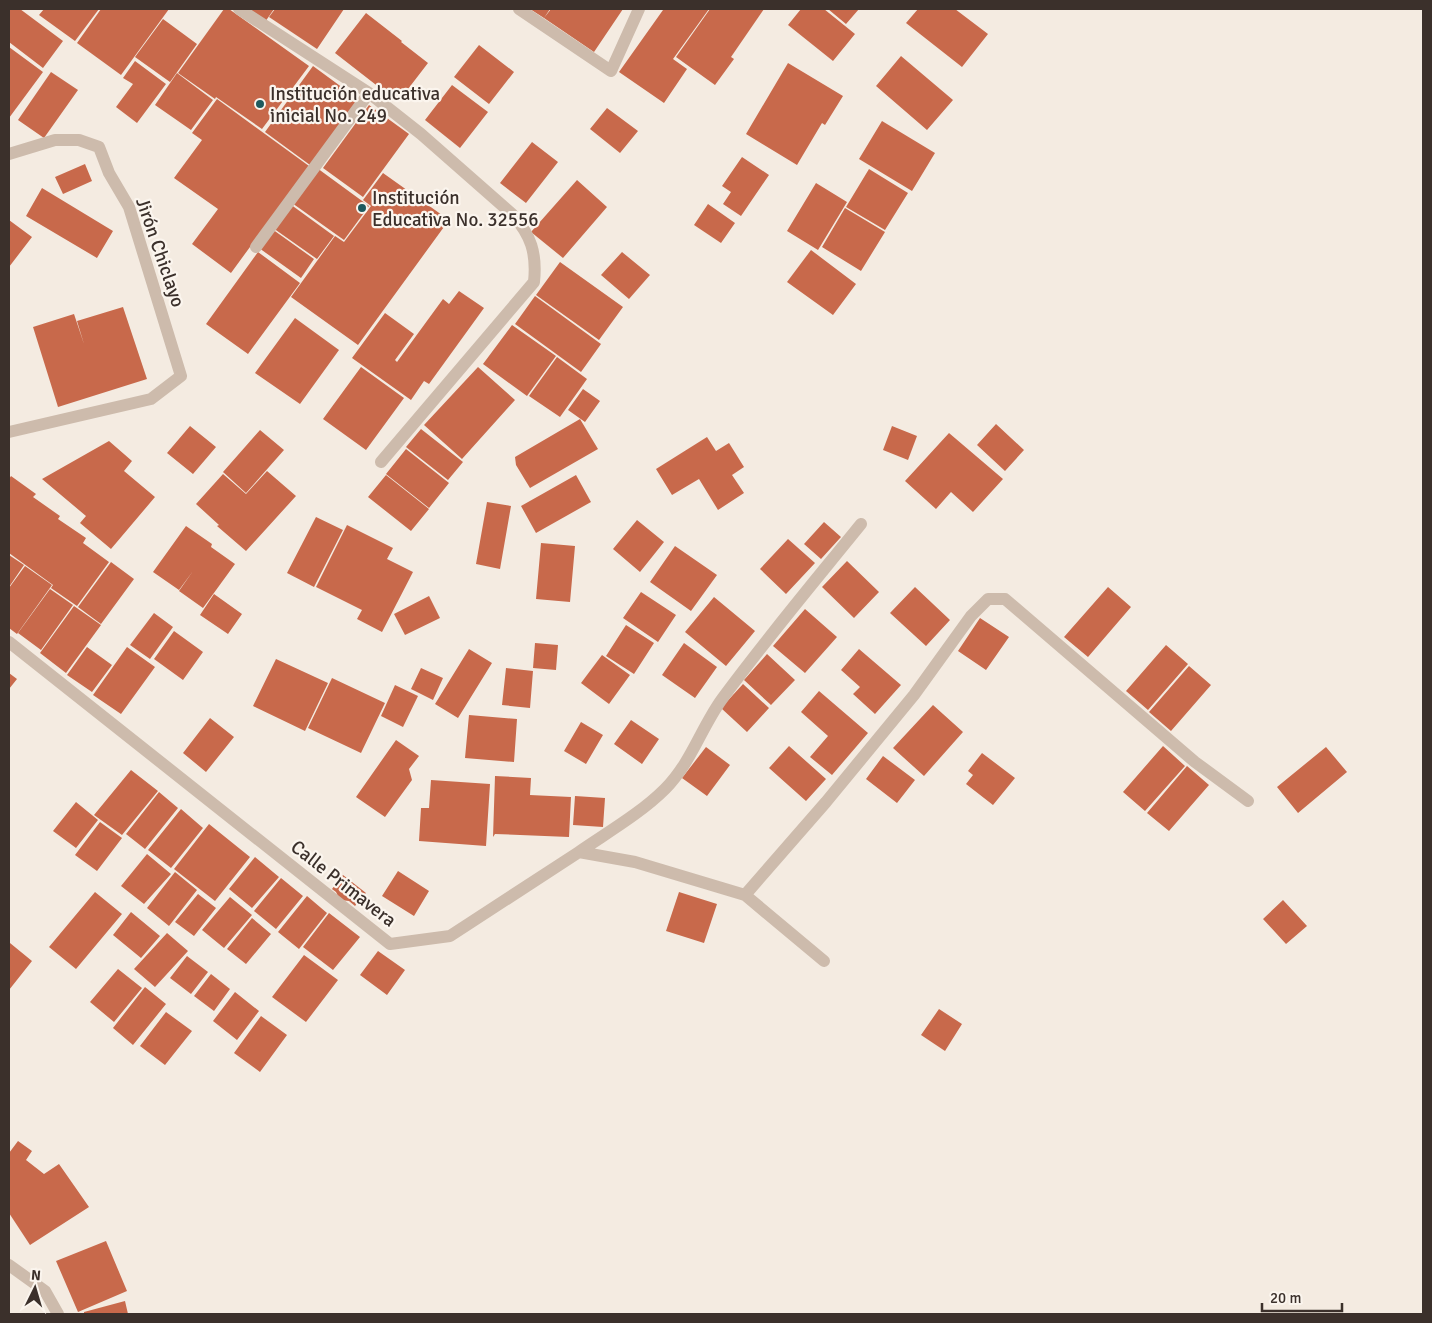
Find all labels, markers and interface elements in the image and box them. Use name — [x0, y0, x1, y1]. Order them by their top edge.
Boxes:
place label: Institución educativa inicial No. 249 — [270, 82, 440, 128]
marker: Institución educativa inicial No. 249 — [254, 98, 266, 110]
place label: Institución Educativa No. 32556 — [372, 186, 539, 232]
street label: Jirón Chiclayo — [130, 194, 190, 310]
marker: Institución Educativa No. 32556 — [356, 202, 368, 214]
street label: Calle Primavera — [286, 835, 401, 932]
north arrow — [10, 1263, 60, 1313]
text: N — [30, 1267, 42, 1284]
scale bar — [1262, 1280, 1342, 1312]
text: 20 m — [1270, 1289, 1301, 1307]

